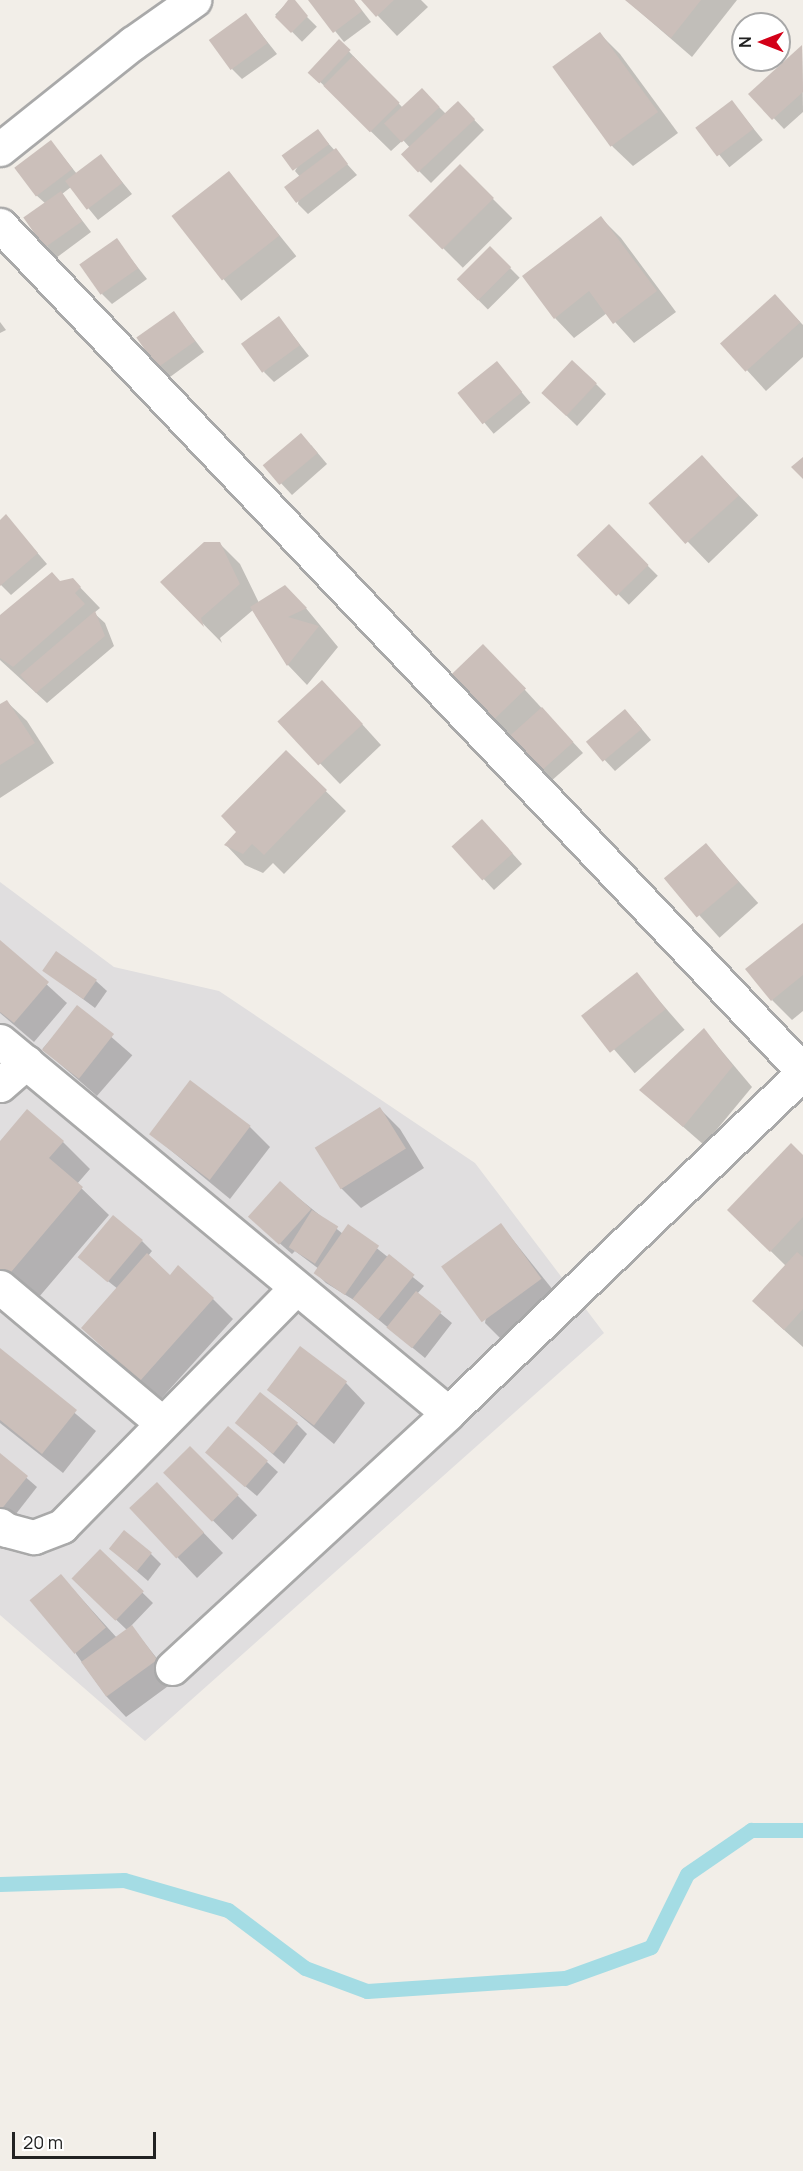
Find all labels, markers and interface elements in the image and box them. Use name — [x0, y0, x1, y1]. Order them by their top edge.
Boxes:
north arrow — [731, 12, 791, 72]
text: N — [734, 36, 756, 48]
scale bar — [15, 2120, 159, 2158]
text: 20 m — [23, 2130, 63, 2154]

